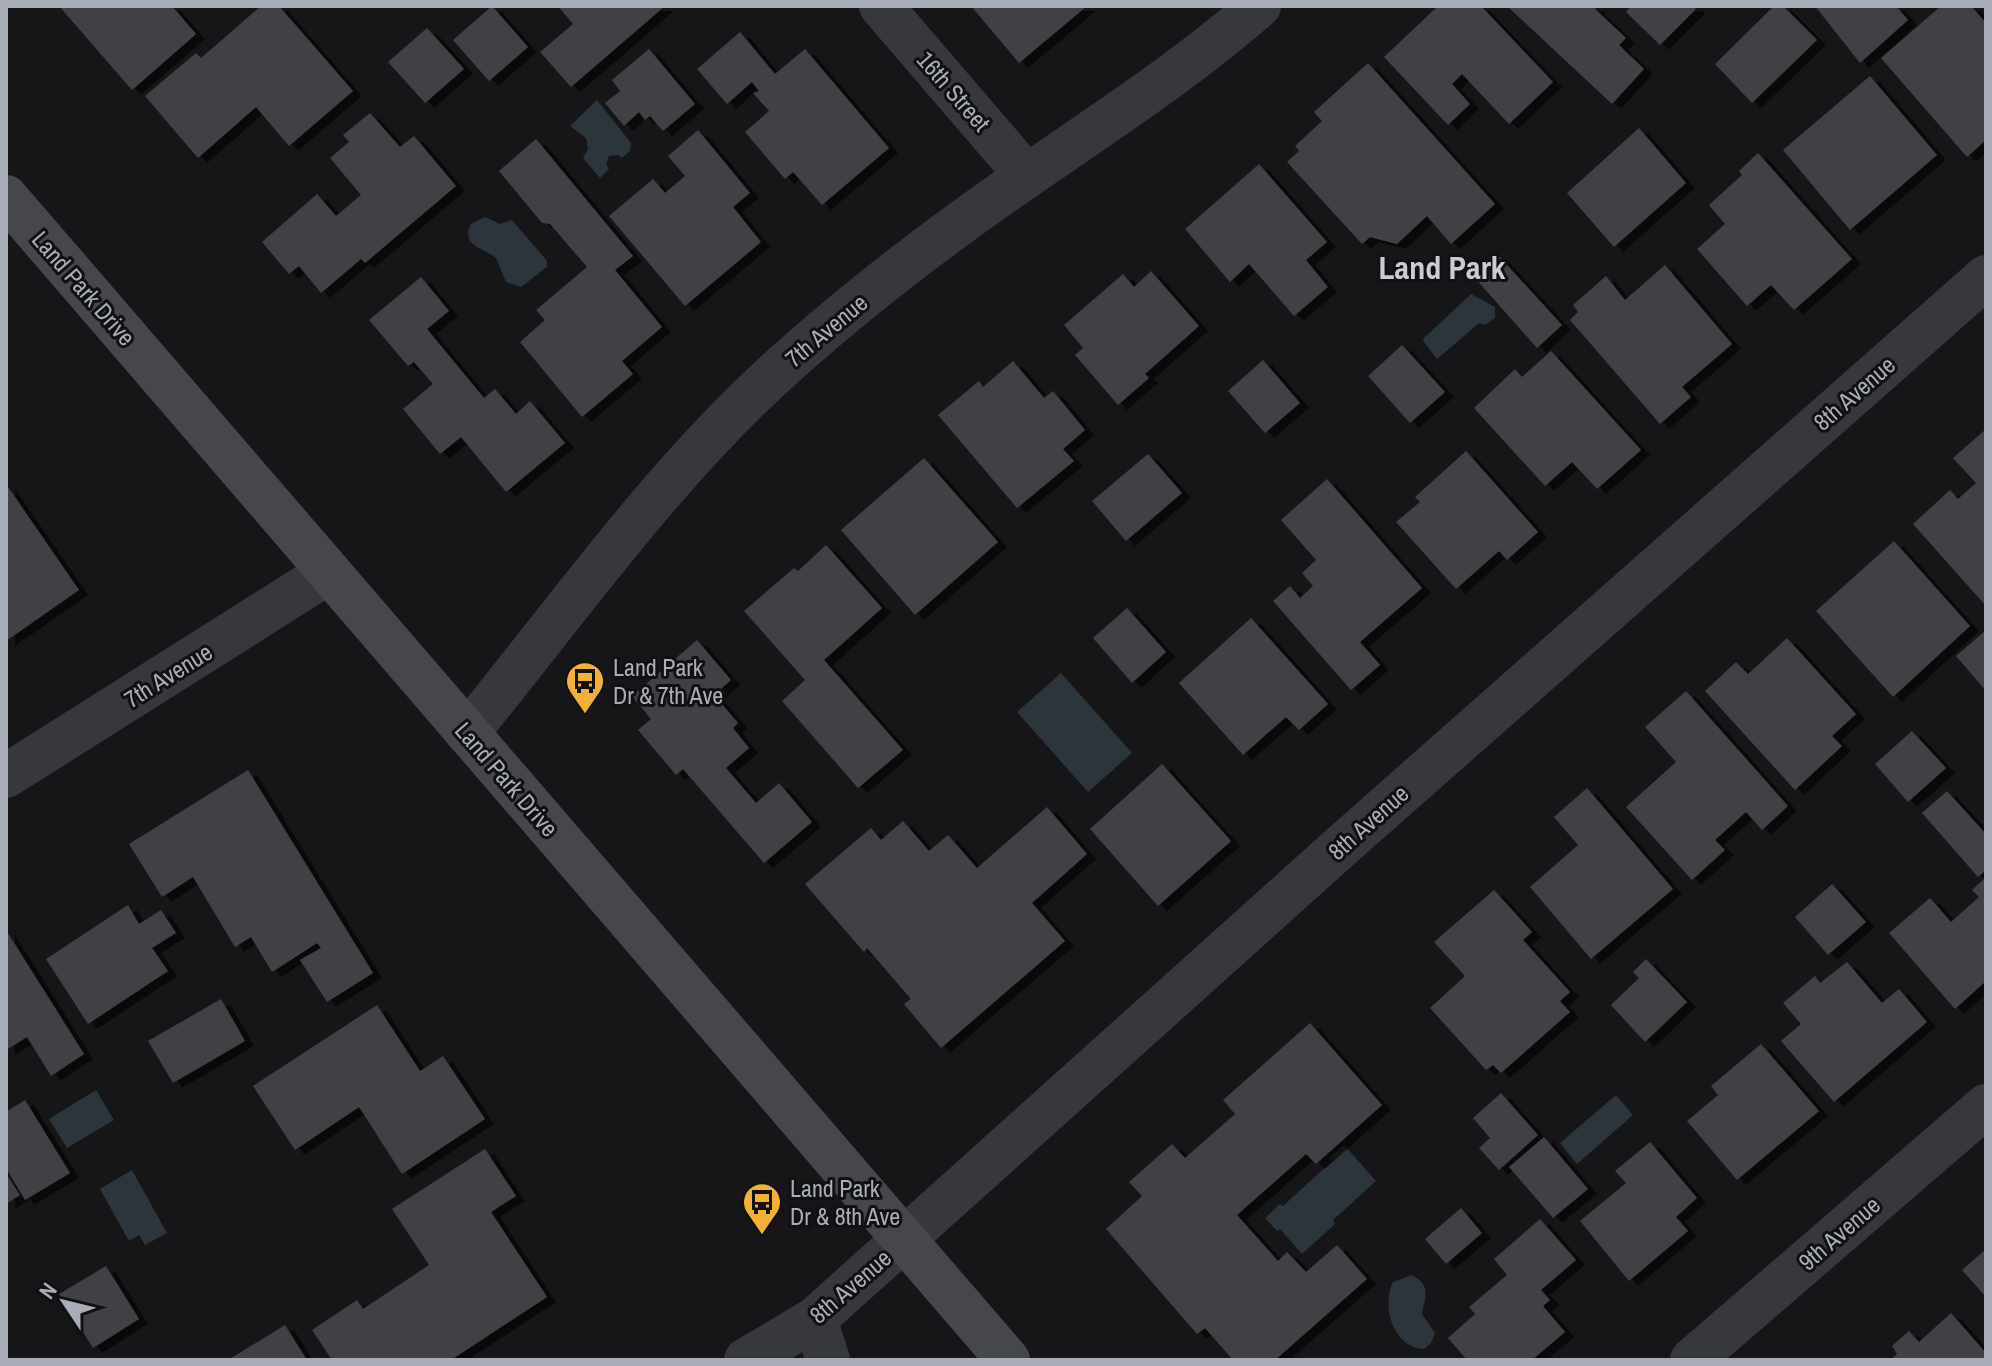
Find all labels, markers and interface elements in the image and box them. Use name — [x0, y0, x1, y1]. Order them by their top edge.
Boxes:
street label: 16th Street — [910, 44, 998, 138]
street label: Land Park Drive — [25, 224, 143, 352]
district label: Land Park — [1379, 246, 1506, 289]
street label: 7th Avenue — [778, 286, 874, 374]
street label: 8th Avenue — [1806, 349, 1902, 437]
street label: 7th Avenue — [118, 635, 218, 715]
place label: Land Park Dr & 7th Ave — [613, 651, 723, 711]
bus stop icon: Land Park Dr & 7th Ave — [564, 660, 606, 715]
street label: Land Park Drive — [448, 715, 566, 843]
street label: 8th Avenue — [1321, 777, 1415, 867]
place label: Land Park Dr & 8th Ave — [790, 1172, 900, 1232]
bus stop icon: Land Park Dr & 8th Ave — [741, 1181, 783, 1236]
street label: 9th Avenue — [1791, 1189, 1887, 1277]
street label: 8th Avenue — [802, 1242, 898, 1330]
north arrow — [24, 1262, 104, 1342]
text: N — [32, 1277, 64, 1304]

